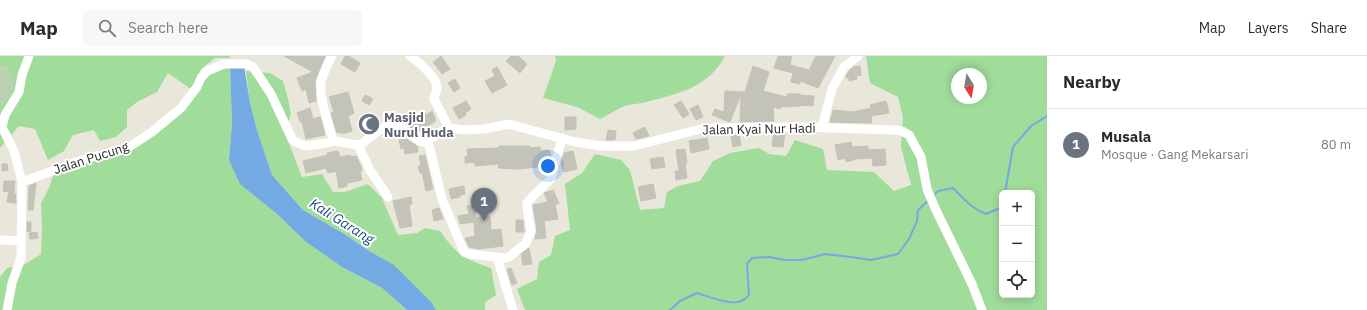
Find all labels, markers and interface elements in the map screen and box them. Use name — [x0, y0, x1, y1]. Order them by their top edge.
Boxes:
search box — [82, 10, 362, 46]
text: Map — [20, 16, 58, 40]
icon: search — [96, 17, 118, 39]
text: Search here — [128, 18, 208, 37]
text: Map — [1199, 19, 1226, 37]
text: Layers — [1248, 19, 1289, 37]
text: Share — [1311, 19, 1347, 37]
north arrow — [951, 68, 987, 104]
text: Nearby — [1063, 71, 1121, 93]
place label: Masjid Nurul Huda — [384, 109, 454, 141]
mosque icon: Masjid Nurul Huda — [356, 111, 382, 137]
street label: Jalan Kyai Nur Hadi — [702, 120, 816, 138]
text: Musala — [1101, 127, 1151, 146]
text: 1 — [1072, 136, 1080, 153]
text: 80 m — [1321, 136, 1351, 153]
street label: Jalan Pucung — [51, 138, 131, 178]
text: Mosque · Gang Mekarsari — [1101, 146, 1248, 163]
your location — [538, 156, 558, 176]
pin: 1 — [471, 188, 497, 221]
map controls — [999, 190, 1035, 298]
button: + — [999, 190, 1035, 226]
water label: Kali Garang — [307, 194, 378, 248]
button: − — [999, 226, 1035, 262]
button: locate — [999, 262, 1035, 298]

